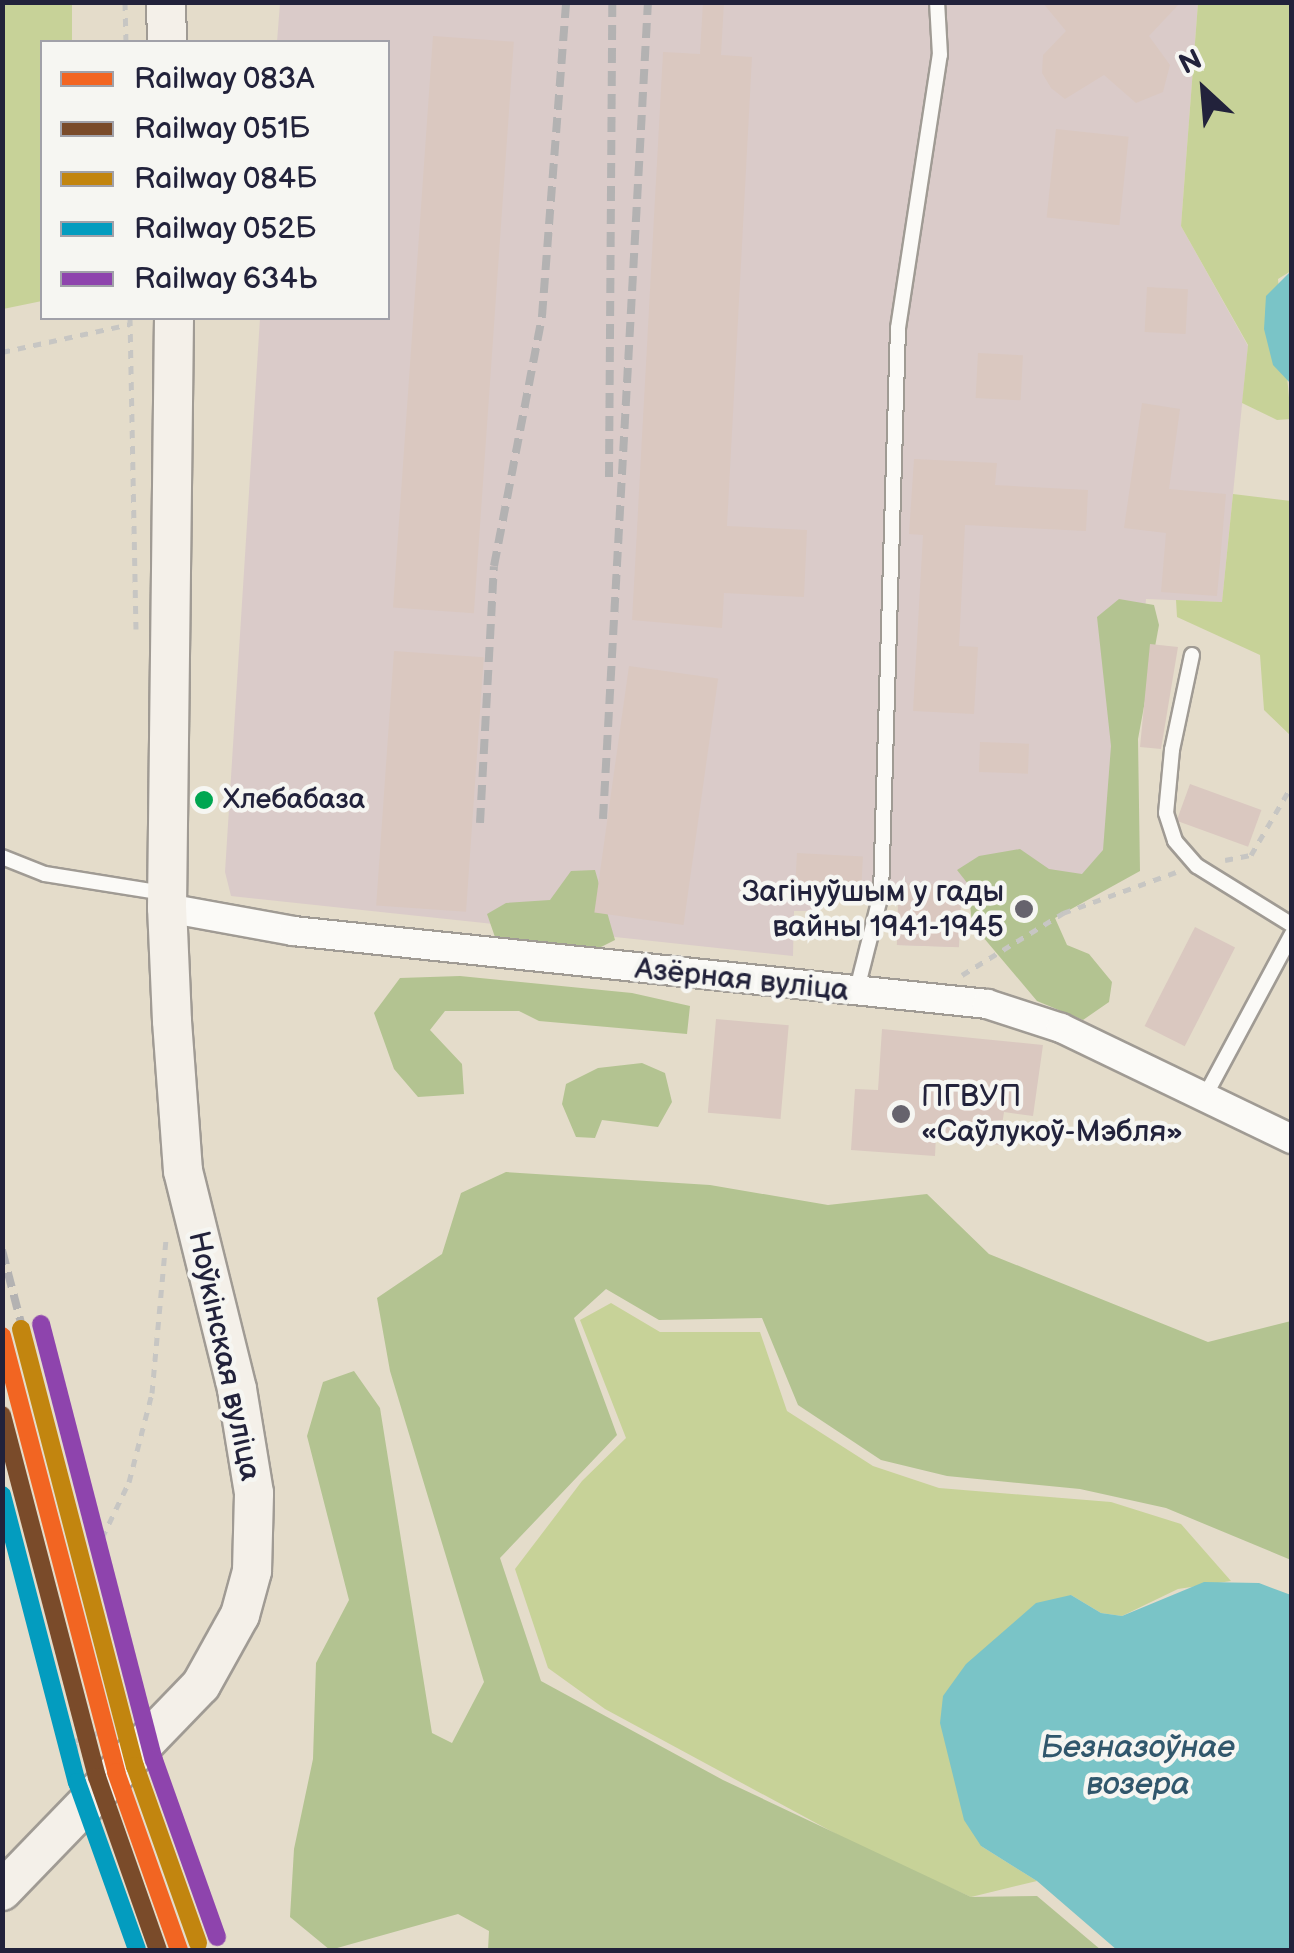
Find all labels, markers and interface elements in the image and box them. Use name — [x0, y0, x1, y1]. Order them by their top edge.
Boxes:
legend — [40, 40, 390, 320]
north arrow — [1154, 40, 1254, 140]
text: N — [1174, 43, 1207, 82]
text: Railway 083А — [134, 61, 314, 97]
text: Railway 051Б — [134, 111, 310, 147]
text: Railway 084Б — [134, 161, 317, 197]
text: Railway 052Б — [134, 211, 316, 247]
text: Railway 634Ь — [134, 261, 318, 297]
place label: Хлебабаза — [223, 783, 365, 817]
marker: Хлебабаза — [194, 790, 214, 810]
place label: Загінуўшым у гады вайны 1941-1945 — [742, 874, 1004, 944]
marker: Загінуўшым у гады вайны 1941-1945 — [1013, 898, 1035, 920]
street label: Азёрная вуліца — [633, 951, 851, 1009]
place label: ПГВУП «Саўлукоў-Мэбля» — [921, 1079, 1183, 1150]
marker: ПГВУП «Саўлукоў-Мэбля» — [890, 1103, 912, 1125]
street label: Ноўкінская вуліца — [180, 1228, 268, 1484]
water label: Безназоўнае возера — [1041, 1730, 1235, 1805]

